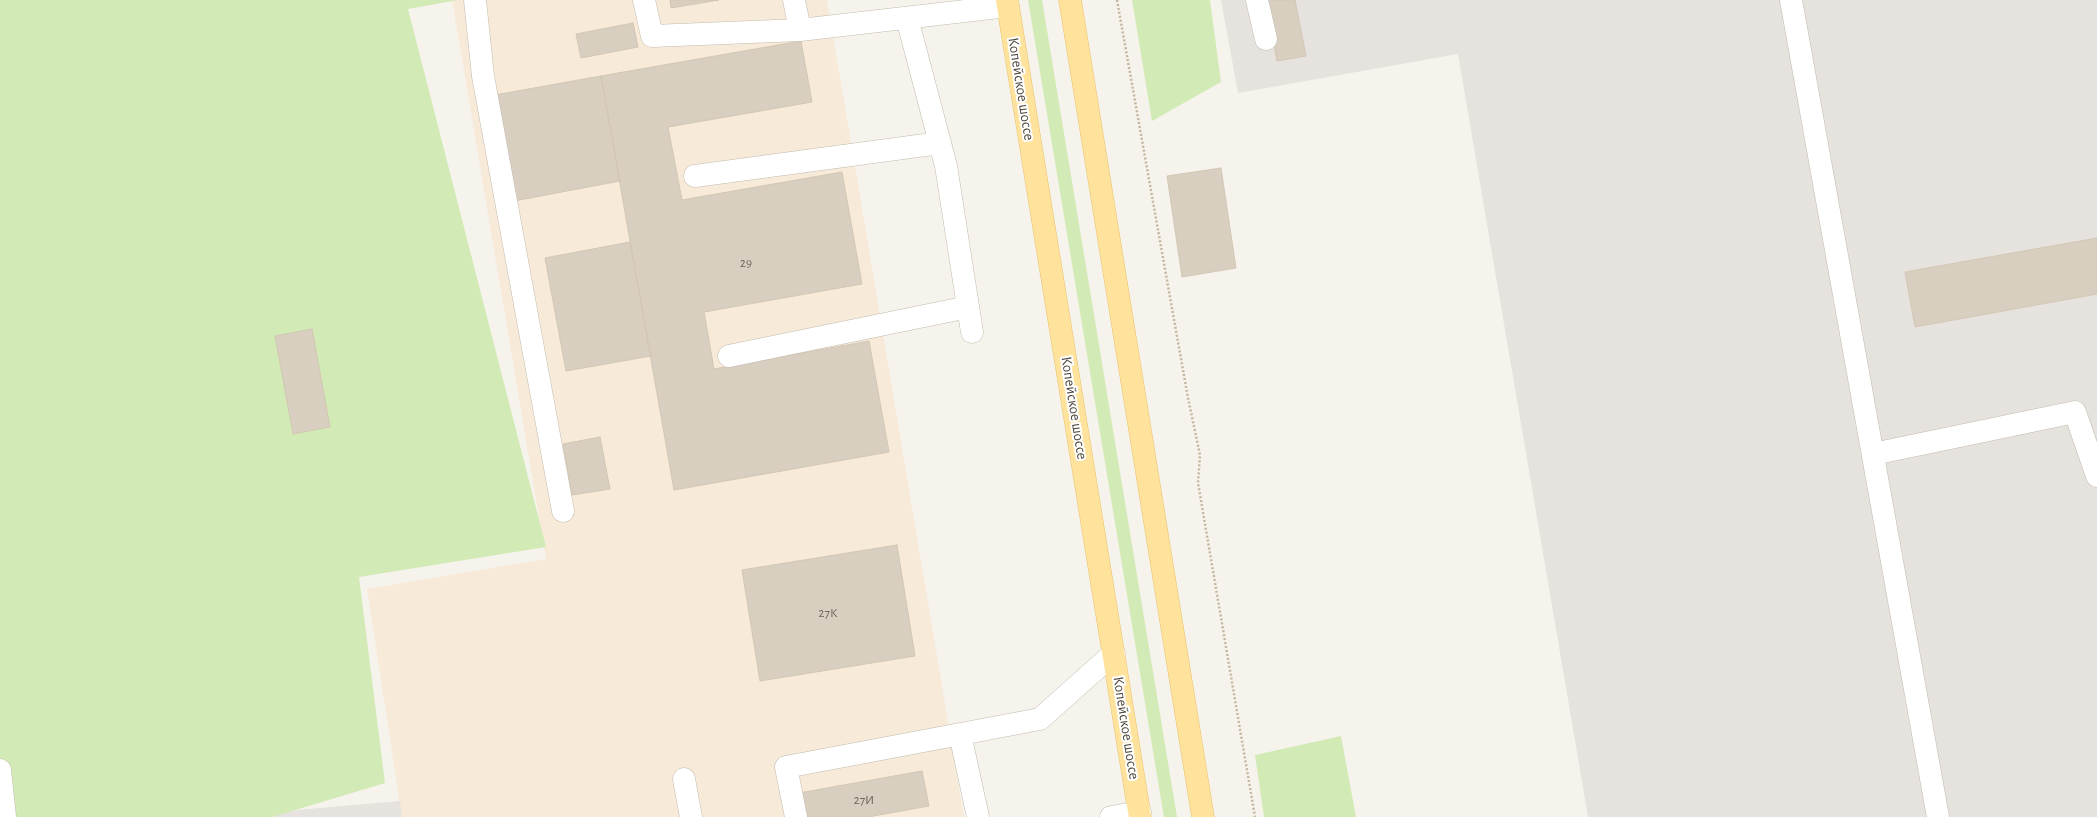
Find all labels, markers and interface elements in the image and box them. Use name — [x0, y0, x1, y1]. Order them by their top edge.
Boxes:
street label: Копейское шоссе — [1004, 36, 1038, 142]
house number: 29 — [740, 255, 752, 271]
street label: Копейское шоссе — [1057, 355, 1091, 461]
house number: 27К — [819, 605, 837, 621]
street label: Копейское шоссе — [1109, 675, 1143, 781]
house number: 27И — [854, 792, 874, 808]

